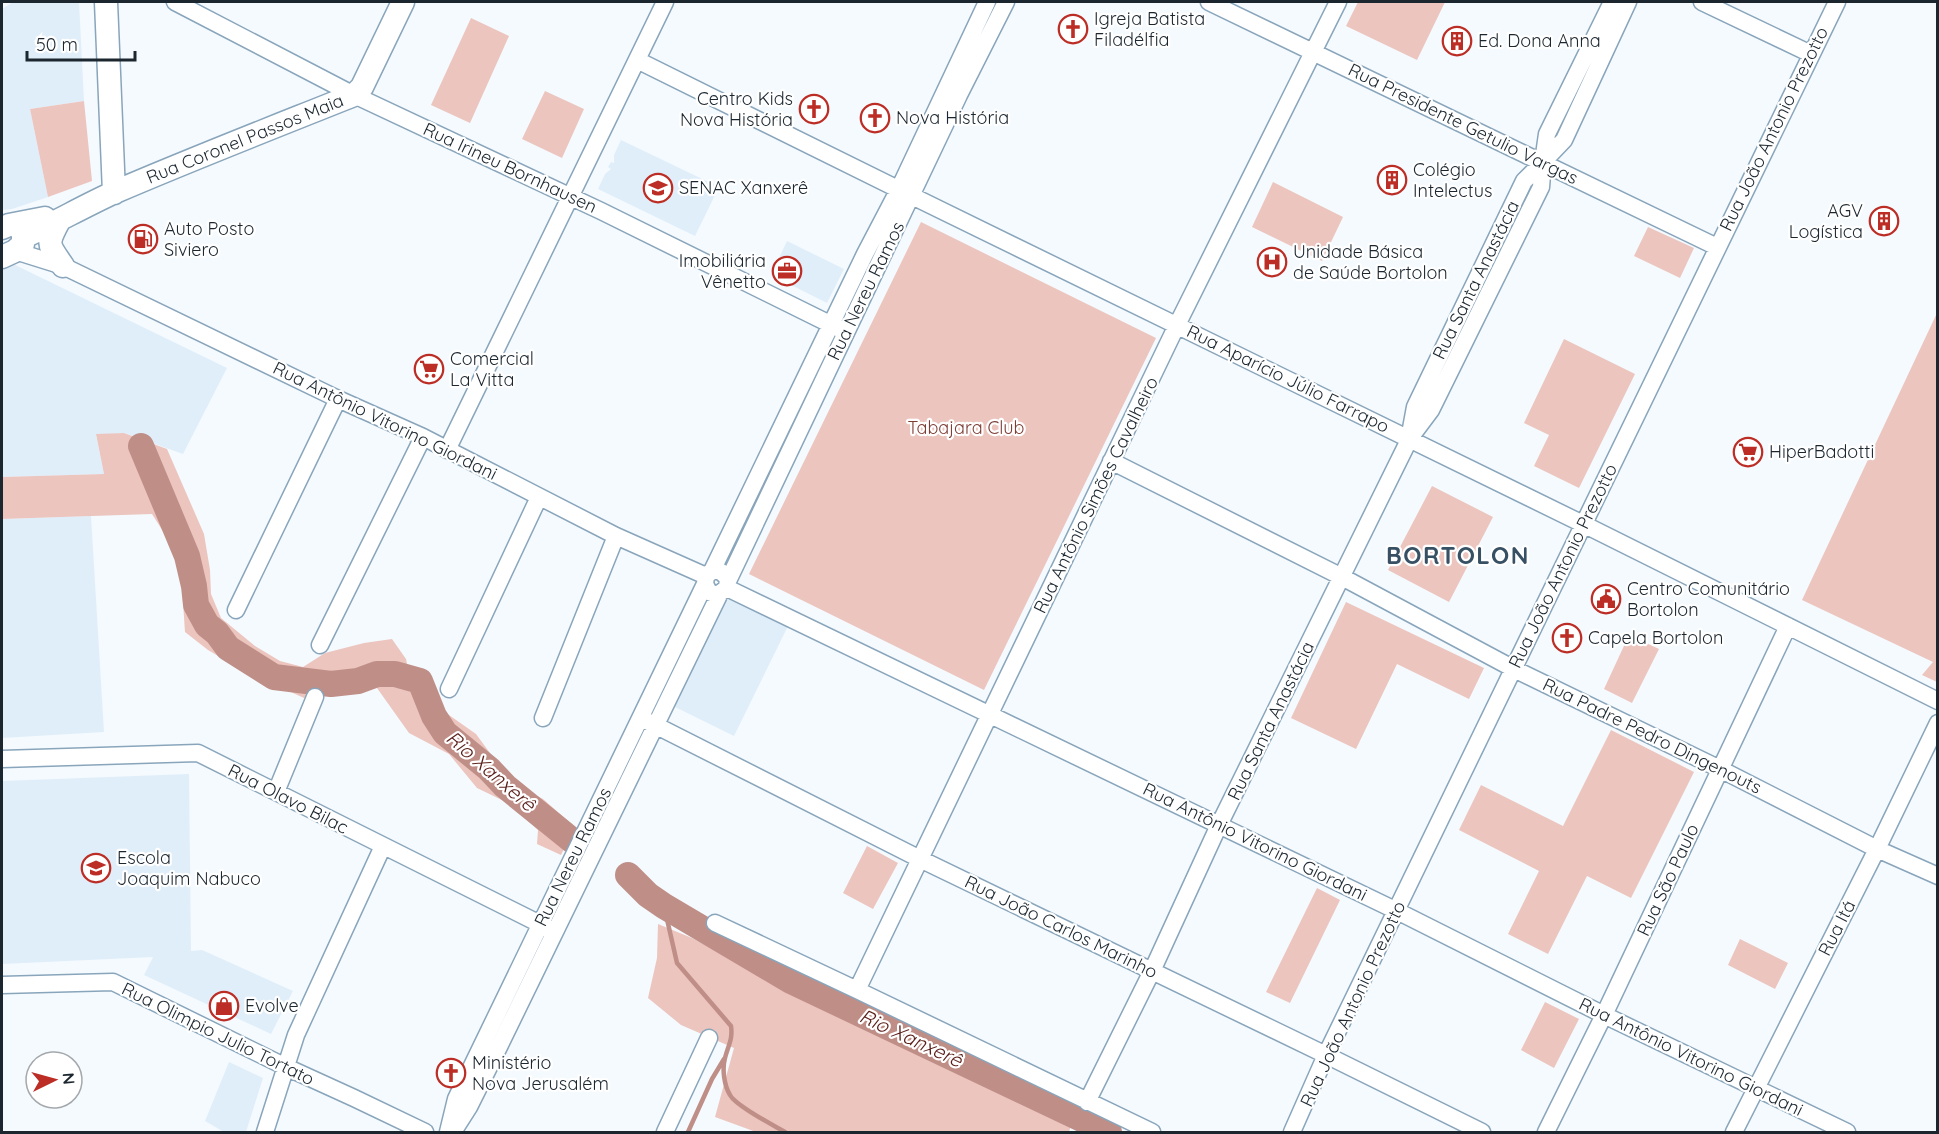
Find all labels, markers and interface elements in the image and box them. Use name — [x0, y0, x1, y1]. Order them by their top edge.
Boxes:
place label: Igreja Batista Filadélfia — [1094, 7, 1205, 51]
church icon: Igreja Batista Filadélfia — [1057, 13, 1089, 45]
street label: Rua João Antonio Prezotto — [1714, 23, 1833, 235]
scale bar — [27, 24, 135, 62]
building icon: Ed. Dona Anna — [1441, 25, 1473, 57]
place label: Ed. Dona Anna — [1478, 29, 1601, 52]
text: 50 m — [36, 33, 78, 56]
street label: Rua Presidente Getulio Vargas — [1345, 58, 1582, 189]
place label: Centro Kids Nova História — [680, 87, 793, 131]
street label: Rua Coronel Passos Maia — [143, 88, 347, 189]
church icon: Centro Kids Nova História — [798, 93, 830, 125]
church icon: Nova História — [859, 102, 891, 134]
place label: Nova História — [896, 106, 1009, 129]
street label: Rua Irineu Bornhausen — [420, 117, 601, 218]
place label: Colégio Intelectus — [1413, 158, 1492, 202]
building icon: Colégio Intelectus — [1376, 164, 1408, 196]
school or university icon: SENAC Xanxerê — [642, 172, 674, 204]
place label: SENAC Xanxerê — [679, 176, 808, 199]
street label: Rua Santa Anastácia — [1427, 197, 1524, 363]
place label: AGV Logística — [1789, 199, 1863, 243]
building icon: AGV Logística — [1868, 205, 1900, 237]
place label: Auto Posto Siviero — [164, 217, 254, 261]
street label: Rua Nereu Ramos — [822, 217, 909, 364]
fuel station icon: Auto Posto Siviero — [127, 223, 159, 255]
place label: Unidade Básica de Saúde Bortolon — [1293, 240, 1448, 284]
hospital icon: Unidade Básica de Saúde Bortolon — [1256, 246, 1288, 278]
place label: Imobiliária Vênetto — [679, 249, 766, 293]
office icon: Imobiliária Vênetto — [771, 255, 803, 287]
street label: Rua Aparício Júlio Farrapo — [1183, 319, 1393, 438]
place label: Comercial La Vitta — [450, 347, 534, 391]
supermarket icon: Comercial La Vitta — [413, 353, 445, 385]
street label: Rua Antônio Vitorino Giordani — [269, 356, 501, 485]
street label: Rua Antônio Simões Cavalheiro — [1028, 373, 1163, 617]
park label: Tabajara Club — [907, 416, 1025, 439]
supermarket icon: HiperBadotti — [1732, 436, 1764, 468]
place label: HiperBadotti — [1769, 440, 1874, 463]
street label: Rua João Antonio Prezotto — [1503, 460, 1622, 672]
district label: BORTOLON — [1386, 540, 1530, 570]
place label: Centro Comunitário Bortolon — [1627, 577, 1790, 621]
public building icon: Centro Comunitário Bortolon — [1590, 583, 1622, 615]
church icon: Capela Bortolon — [1551, 622, 1583, 654]
place label: Capela Bortolon — [1588, 626, 1723, 649]
street label: Rua Santa Anastácia — [1222, 638, 1319, 804]
street label: Rua Padre Pedro Dingenouts — [1539, 672, 1765, 799]
water label: Rio Xanxerê — [441, 725, 542, 817]
street label: Rua Olavo Bilac — [224, 758, 352, 839]
street label: Rua Antônio Vitorino Giordani — [1139, 777, 1371, 906]
street label: Rua Nereu Ramos — [529, 783, 616, 930]
street label: Rua São Paulo — [1632, 820, 1704, 940]
place label: Escola Joaquim Nabuco — [117, 846, 261, 890]
school or university icon: Escola Joaquim Nabuco — [80, 852, 112, 884]
street label: Rua João Carlos Marinho — [961, 870, 1161, 983]
street label: Rua Itá — [1813, 896, 1860, 959]
street label: Rua João Antonio Prezotto — [1295, 897, 1410, 1110]
street label: Rua Olimpio Julio Tortato — [118, 977, 318, 1090]
shop icon: Evolve — [208, 990, 240, 1022]
street label: Rua Antônio Vitorino Giordani — [1575, 992, 1807, 1121]
place label: Evolve — [245, 994, 299, 1017]
water label: Rio Xanxerê — [856, 1003, 967, 1072]
north arrow — [24, 1050, 84, 1110]
place label: Ministério Nova Jerusalém — [472, 1051, 609, 1095]
church icon: Ministério Nova Jerusalém — [435, 1057, 467, 1089]
text: N — [58, 1072, 79, 1085]

